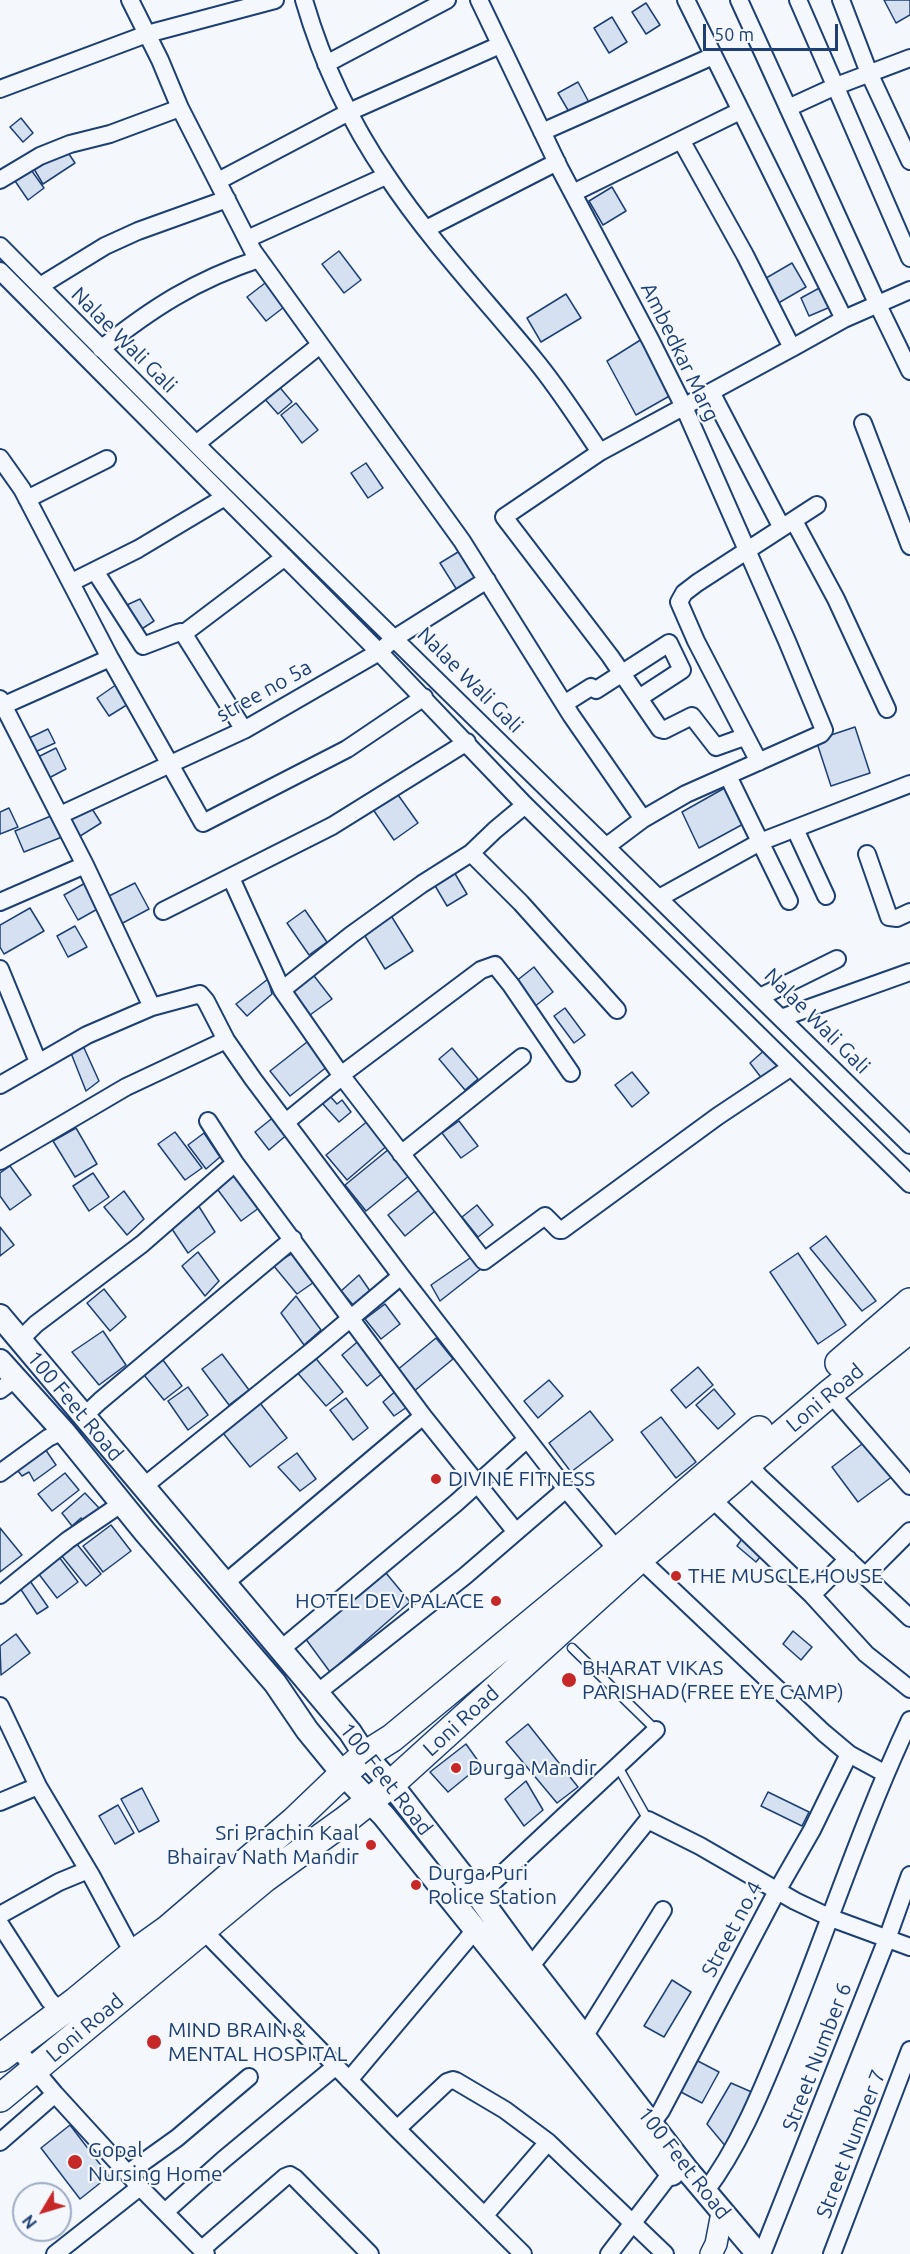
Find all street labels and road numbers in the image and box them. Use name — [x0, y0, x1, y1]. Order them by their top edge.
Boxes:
street label: Ambedkar Marg — [636, 279, 724, 425]
street label: Nalae Wali Gali — [66, 282, 182, 398]
street label: Nalae Wali Gali — [412, 622, 528, 738]
street label: stree no 5a — [212, 655, 316, 727]
street label: Nalae Wali Gali — [759, 963, 875, 1079]
street label: 100 Feet Road — [22, 1346, 128, 1466]
street label: Loni Road — [781, 1358, 869, 1438]
street label: Loni Road — [418, 1680, 504, 1762]
street label: 100 Feet Road — [334, 1718, 438, 1840]
street label: Street no.4 — [696, 1877, 768, 1981]
street label: Street Number 6 — [777, 1979, 857, 2135]
street label: Loni Road — [41, 1988, 129, 2068]
street label: Street Number 7 — [811, 2066, 891, 2222]
street label: 100 Feet Road — [632, 2102, 736, 2224]

